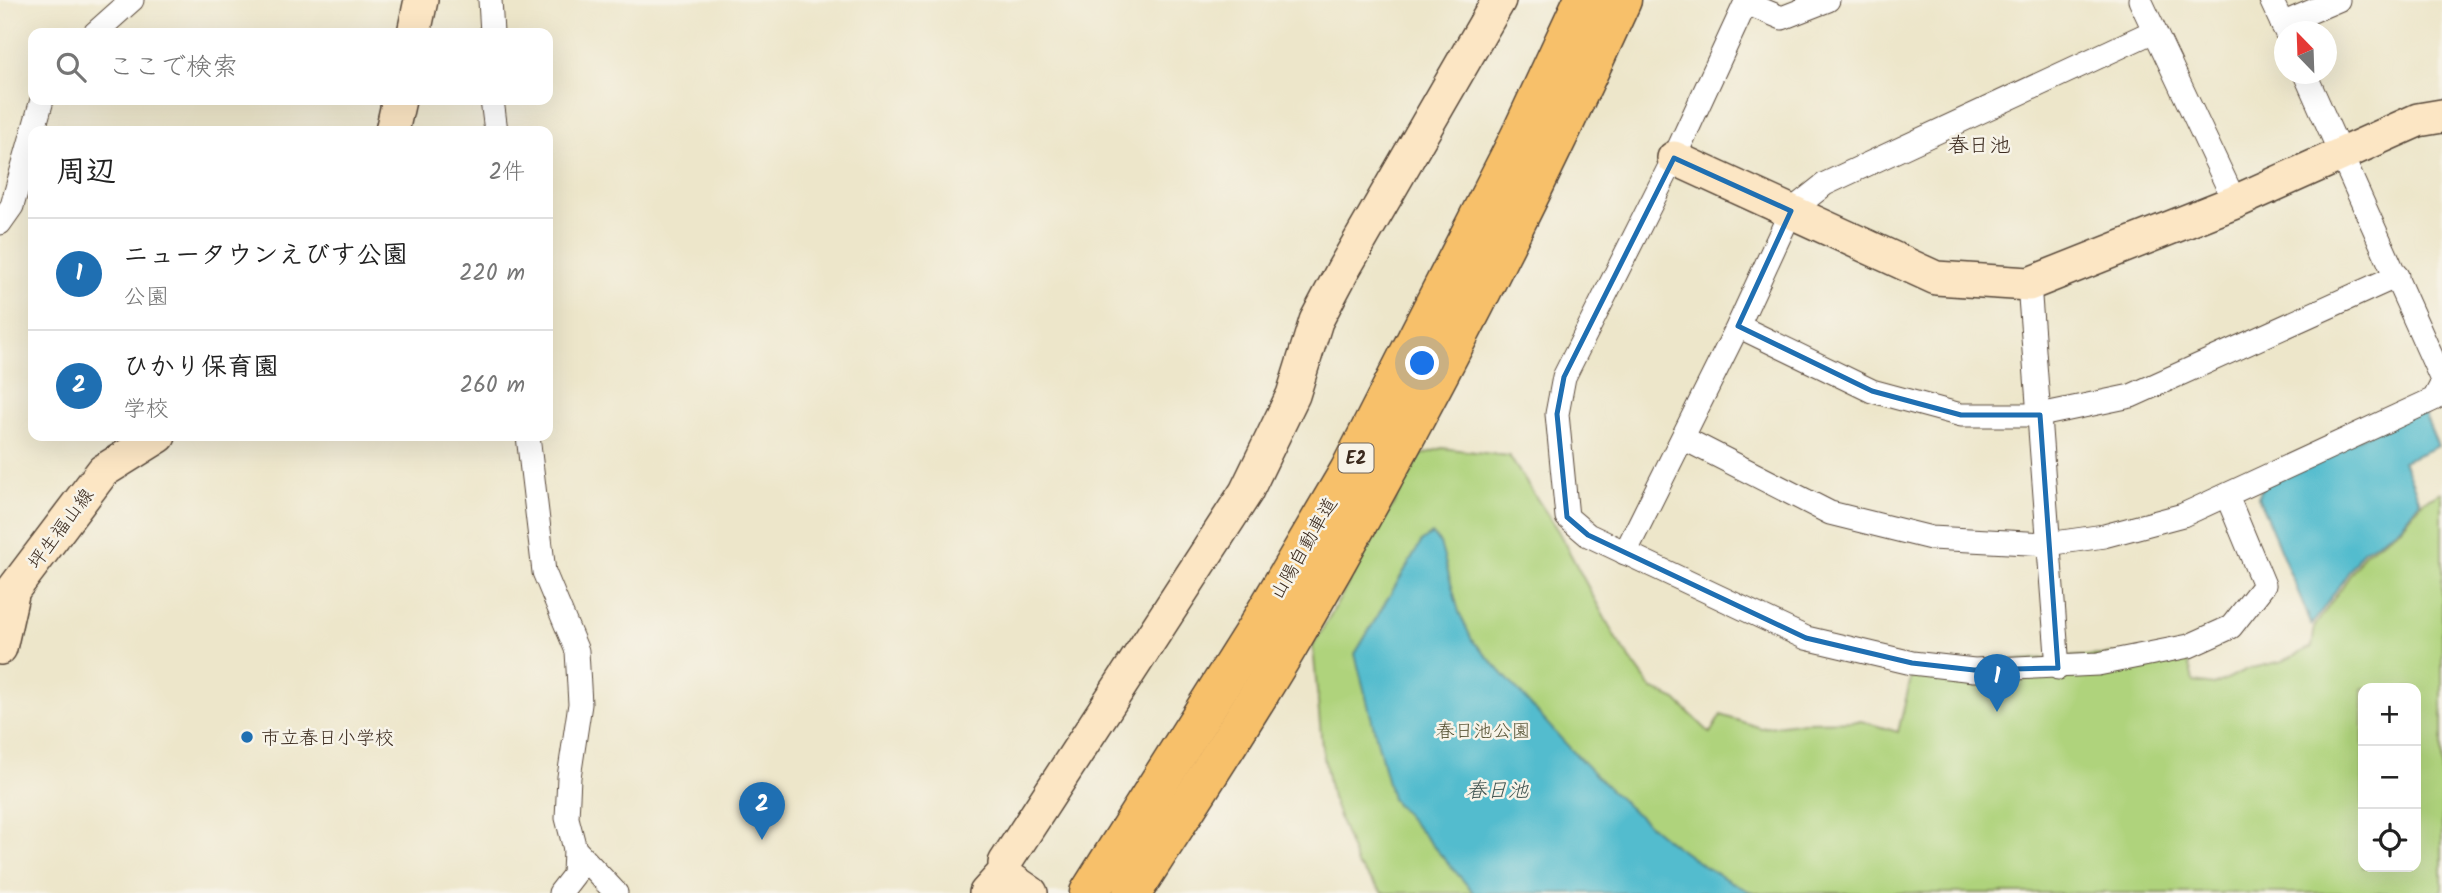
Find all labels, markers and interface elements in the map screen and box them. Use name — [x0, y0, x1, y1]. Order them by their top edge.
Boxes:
north arrow — [2274, 21, 2337, 84]
search box — [28, 28, 553, 105]
text: ここで検索 — [108, 47, 238, 89]
icon: search — [52, 48, 90, 86]
district label: 春日池 — [1948, 130, 2011, 163]
text: 周辺 — [56, 149, 116, 197]
text: 2件 — [489, 155, 525, 191]
text: ニュータウンえびす公園 — [123, 235, 408, 277]
text: 1 — [76, 256, 82, 292]
text: 220 m — [459, 256, 525, 292]
text: 公園 — [123, 280, 169, 316]
your location — [1405, 346, 1439, 380]
text: ひかり保育園 — [123, 347, 279, 389]
text: 2 — [72, 368, 86, 404]
text: 260 m — [460, 368, 525, 404]
text: 学校 — [123, 392, 169, 428]
road number: E2 — [1338, 444, 1374, 472]
street label: 坪生福山線 — [21, 482, 102, 576]
street label: 山陽自動車道 — [1263, 492, 1346, 606]
pin: 1 — [1974, 654, 2020, 712]
map controls — [2358, 683, 2421, 872]
button: + — [2358, 683, 2421, 746]
park label: 春日池公園 — [1435, 717, 1531, 747]
place label: 市立春日小学校 — [261, 724, 394, 754]
marker: 市立春日小学校 — [239, 729, 255, 745]
button: − — [2358, 746, 2421, 809]
water label: 春日池 — [1466, 775, 1529, 808]
pin: 2 — [739, 782, 785, 840]
button: locate — [2358, 809, 2421, 872]

